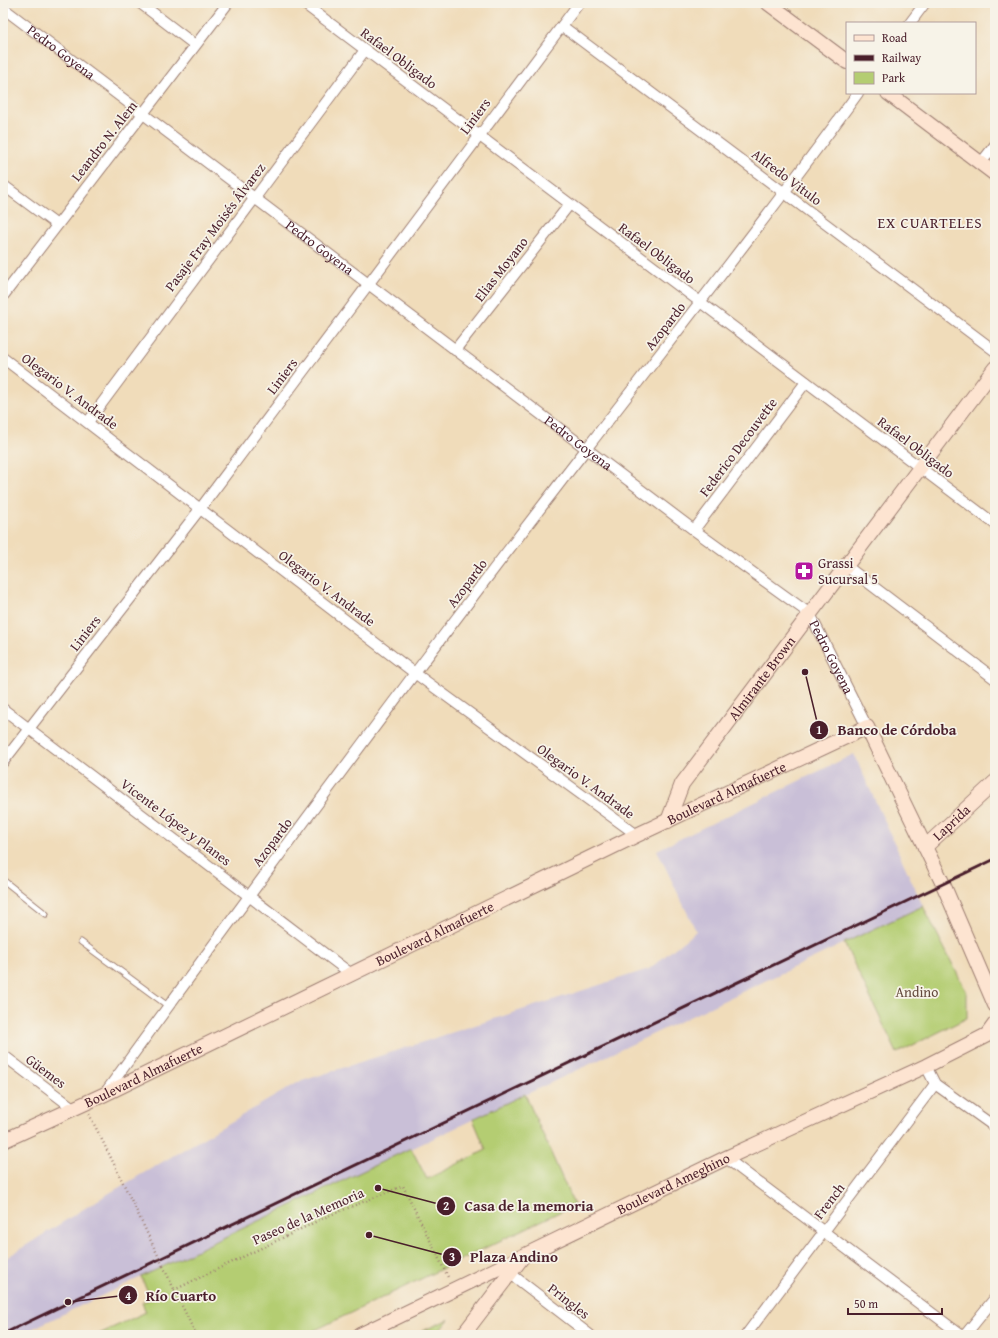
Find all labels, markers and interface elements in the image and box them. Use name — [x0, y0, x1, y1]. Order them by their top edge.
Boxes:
street label: Pedro Goyena — [23, 20, 100, 85]
legend — [846, 22, 976, 94]
street label: Rafael Obligado — [357, 23, 441, 93]
text: Road — [882, 29, 908, 46]
text: Railway — [882, 49, 921, 66]
text: Park — [882, 69, 906, 86]
street label: Liniers — [455, 94, 495, 138]
street label: Leandro N. Alem — [66, 96, 142, 185]
street label: Alfredo Vitulo — [748, 144, 826, 210]
street label: Pasaje Fray Moisés Álvarez — [160, 159, 270, 295]
district label: EX CUARTELES — [877, 212, 983, 233]
street label: Pedro Goyena — [282, 215, 358, 280]
street label: Rafael Obligado — [615, 218, 699, 288]
street label: Elias Moyano — [469, 232, 533, 306]
street label: Azopardo — [640, 298, 690, 354]
street label: Olegario V. Andrade — [17, 348, 123, 434]
street label: Liniers — [262, 354, 302, 398]
street label: Federico Decouvette — [694, 393, 782, 500]
street label: Pedro Goyena — [540, 410, 617, 475]
street label: Rafael Obligado — [874, 412, 958, 482]
street label: Olegario V. Andrade — [274, 545, 380, 631]
place label: Grassi Sucursal 5 — [818, 553, 878, 589]
street label: Azopardo — [442, 555, 492, 611]
pharmacy icon: Grassi Sucursal 5 — [793, 560, 815, 582]
street label: Liniers — [65, 611, 105, 655]
street label: Pedro Goyena — [804, 616, 859, 697]
street label: Almirante Brown — [723, 632, 800, 724]
callout: Banco de Córdoba — [809, 716, 964, 743]
text: Banco de Córdoba — [837, 719, 957, 740]
text: 1 — [816, 721, 822, 738]
street label: Olegario V. Andrade — [533, 739, 639, 824]
street label: Boulevard Almafuerte — [664, 756, 790, 829]
street label: Vicente López y Planes — [117, 774, 235, 870]
street label: Laprida — [928, 800, 975, 845]
street label: Azopardo — [247, 814, 297, 870]
street label: Boulevard Almafuerte — [372, 896, 498, 971]
park label: Andino — [896, 982, 938, 1002]
street label: Boulevard Almafuerte — [81, 1038, 206, 1112]
street label: Güemes — [22, 1049, 70, 1093]
street label: Boulevard Ameghino — [614, 1148, 733, 1219]
street label: French — [809, 1179, 849, 1223]
street label: Paseo de la Memoria — [249, 1182, 367, 1250]
callout: Casa de la memoria — [436, 1192, 601, 1219]
text: Casa de la memoria — [465, 1195, 594, 1216]
text: 2 — [443, 1197, 449, 1214]
callout: Plaza Andino — [442, 1244, 566, 1271]
text: Plaza Andino — [470, 1246, 558, 1267]
text: 3 — [449, 1248, 455, 1265]
street label: Pringles — [544, 1278, 594, 1324]
callout: Río Cuarto — [118, 1282, 225, 1309]
text: Río Cuarto — [146, 1285, 216, 1306]
text: 4 — [125, 1287, 131, 1304]
scale bar — [848, 1290, 942, 1316]
text: 50 m — [854, 1295, 878, 1312]

